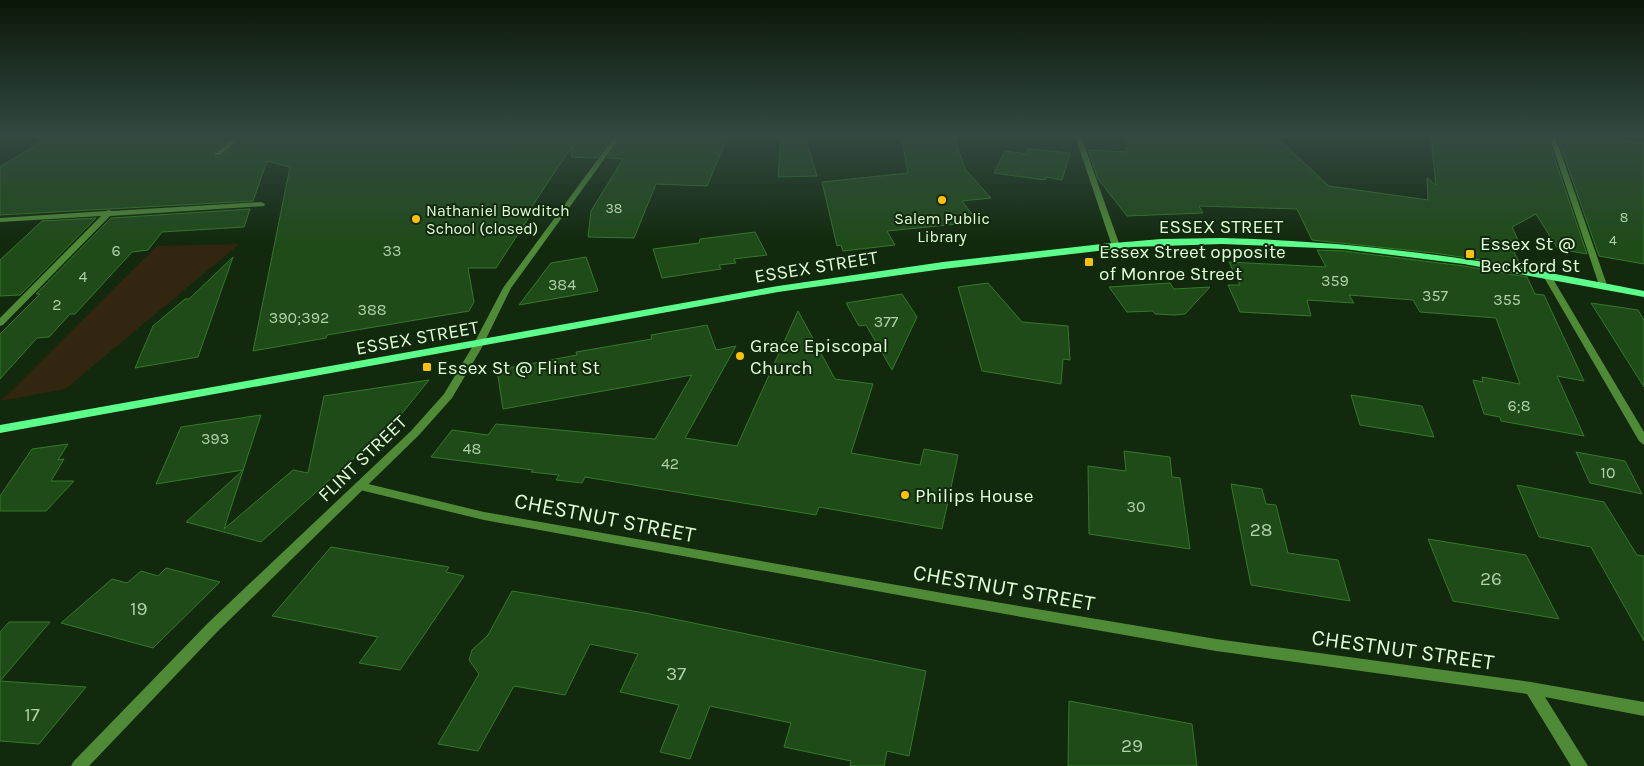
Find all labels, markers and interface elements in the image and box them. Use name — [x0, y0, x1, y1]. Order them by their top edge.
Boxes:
marker: Salem Public Library — [936, 194, 948, 206]
house number: 38 — [606, 200, 622, 217]
place label: Nathaniel Bowditch School (closed) — [426, 201, 570, 238]
place label: Salem Public Library — [894, 209, 990, 246]
house number: 8 — [1620, 209, 1628, 226]
marker: Nathaniel Bowditch School (closed) — [410, 213, 422, 225]
street label: ESSEX STREET — [1159, 216, 1284, 238]
house number: 4 — [1609, 232, 1617, 249]
place label: Essex St @ Beckford St — [1480, 233, 1580, 277]
house number: 6 — [111, 241, 121, 260]
house number: 33 — [383, 241, 401, 260]
place label: Essex Street opposite of Monroe Street — [1099, 241, 1286, 285]
street label: ESSEX STREET — [753, 246, 880, 288]
marker: Essex St @ Beckford St — [1464, 248, 1476, 260]
marker: Essex Street opposite of Monroe Street — [1083, 256, 1095, 268]
house number: 4 — [79, 267, 88, 286]
house number: 359 — [1321, 271, 1349, 290]
house number: 384 — [548, 275, 576, 294]
house number: 357 — [1422, 286, 1448, 305]
house number: 355 — [1493, 290, 1521, 309]
house number: 2 — [52, 295, 62, 314]
house number: 388 — [357, 300, 387, 319]
house number: 390;392 — [269, 308, 329, 327]
house number: 377 — [874, 312, 899, 331]
street label: ESSEX STREET — [354, 316, 481, 360]
place label: Grace Episcopal Church — [750, 335, 888, 379]
marker: Grace Episcopal Church — [734, 350, 746, 362]
place label: Essex St @ Flint St — [437, 357, 600, 379]
marker: Essex St @ Flint St — [421, 361, 433, 373]
house number: 6;8 — [1507, 396, 1531, 415]
street label: FLINT STREET — [314, 411, 412, 506]
house number: 393 — [201, 429, 229, 448]
house number: 48 — [463, 439, 481, 458]
house number: 42 — [661, 454, 679, 473]
house number: 10 — [1601, 463, 1615, 482]
place label: Philips House — [915, 485, 1034, 507]
street label: CHESTNUT STREET — [512, 488, 698, 548]
marker: Philips House — [899, 489, 911, 501]
house number: 30 — [1127, 497, 1145, 516]
house number: 28 — [1250, 519, 1272, 541]
street label: CHESTNUT STREET — [911, 559, 1097, 617]
house number: 26 — [1480, 568, 1502, 590]
house number: 19 — [130, 598, 148, 620]
street label: CHESTNUT STREET — [1310, 624, 1496, 676]
house number: 37 — [666, 663, 686, 685]
house number: 17 — [24, 704, 40, 726]
house number: 29 — [1121, 735, 1143, 757]

